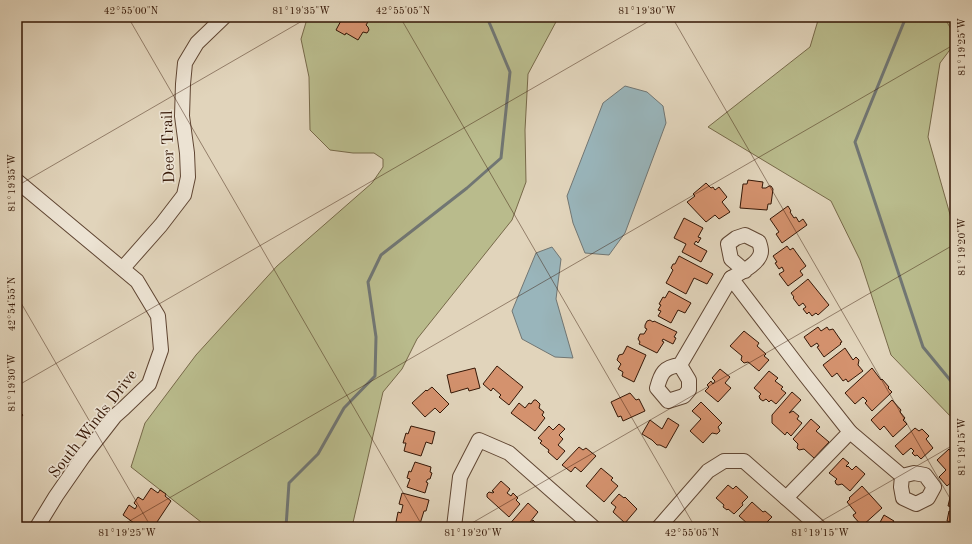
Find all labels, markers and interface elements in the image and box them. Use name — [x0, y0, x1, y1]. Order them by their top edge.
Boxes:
text: 42°55'00"N — [104, 6, 159, 16]
text: 81°19'35"W — [272, 6, 330, 16]
text: 42°55'05"N — [376, 6, 431, 16]
text: 81°19'30"W — [618, 6, 676, 16]
text: 81°19'25"W — [957, 18, 967, 76]
street label: Deer Trail — [160, 110, 178, 184]
text: 81°19'35"W — [7, 154, 17, 212]
text: 81°19'20"W — [957, 218, 967, 276]
text: 42°54'55"N — [7, 276, 17, 331]
text: 81°19'30"W — [7, 354, 17, 412]
street label: South Winds Drive — [46, 367, 141, 481]
text: 81°19'15"W — [957, 418, 967, 476]
text: 81°19'25"W — [98, 528, 156, 538]
text: 81°19'20"W — [444, 528, 502, 538]
text: 42°55'05"N — [665, 528, 720, 538]
text: 81°19'15"W — [791, 528, 849, 538]

